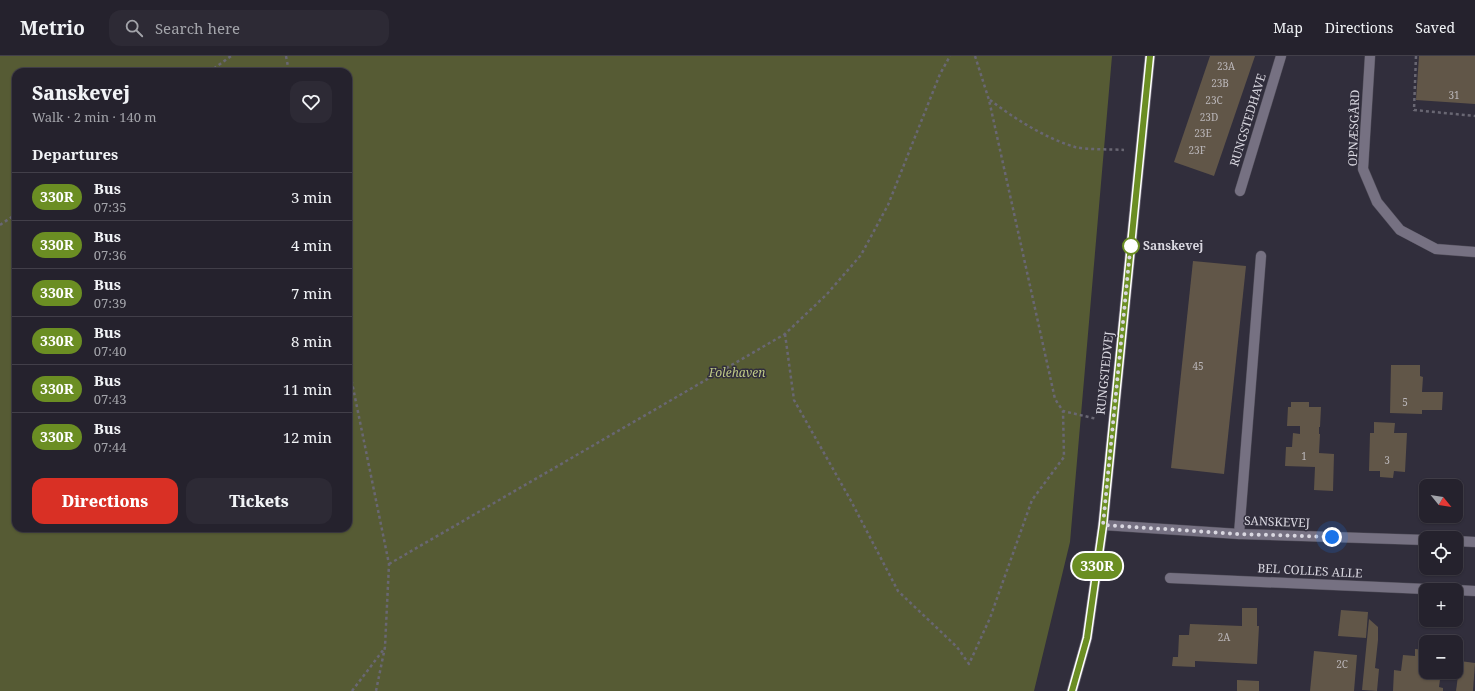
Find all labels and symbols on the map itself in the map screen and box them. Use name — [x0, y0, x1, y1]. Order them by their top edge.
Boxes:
house number: 23A — [1217, 59, 1236, 73]
street label: RUNGSTEDHAVE — [1225, 71, 1270, 168]
house number: 23B — [1211, 76, 1229, 90]
house number: 31 — [1448, 88, 1460, 102]
street label: OPNÆSGÅRD — [1344, 89, 1363, 167]
house number: 23C — [1205, 93, 1223, 107]
house number: 23D — [1200, 110, 1218, 124]
house number: 23E — [1194, 126, 1212, 140]
house number: 23F — [1188, 143, 1206, 157]
marker: Sanskevej — [1122, 237, 1140, 255]
place label: Sanskevej — [1143, 237, 1203, 254]
street label: RUNGSTEDVEJ — [1092, 331, 1117, 415]
house number: 45 — [1192, 359, 1204, 373]
park label: Folehaven — [708, 364, 765, 381]
house number: 5 — [1402, 395, 1408, 409]
house number: 1 — [1301, 449, 1307, 463]
house number: 3 — [1384, 453, 1390, 467]
north arrow — [1419, 479, 1463, 523]
street label: SANSKEVEJ — [1244, 512, 1310, 531]
your location — [1322, 527, 1342, 547]
line badge: 330R — [1069, 553, 1125, 579]
street label: BEL COLLES ALLE — [1257, 559, 1363, 582]
house number: 2A — [1218, 630, 1231, 644]
house number: 2C — [1336, 657, 1348, 671]

